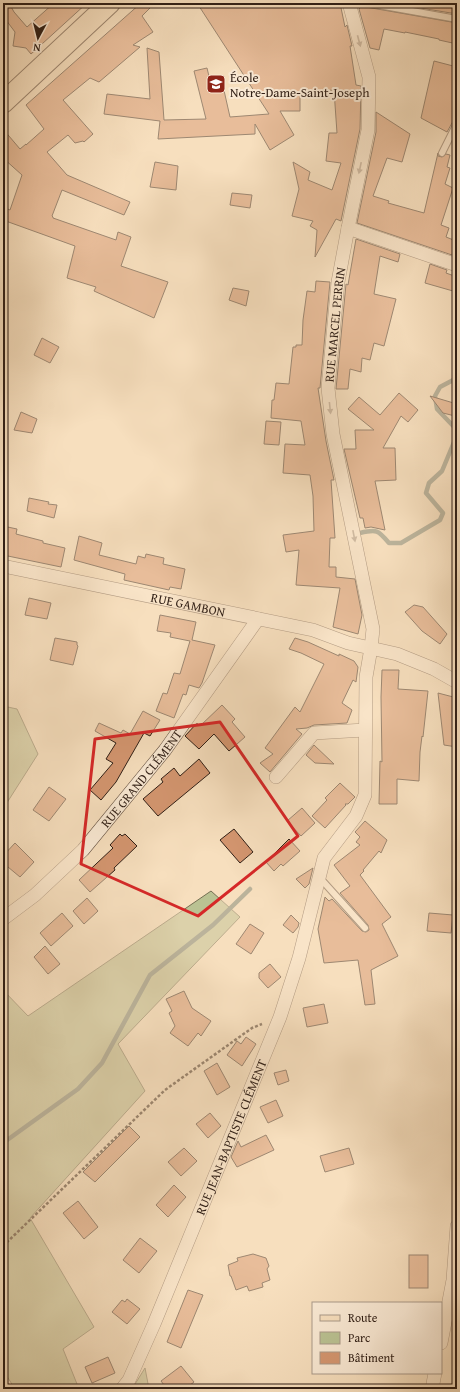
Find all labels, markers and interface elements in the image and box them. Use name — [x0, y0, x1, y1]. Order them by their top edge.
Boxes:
north arrow — [18, 18, 58, 58]
one-way arrow — [356, 35, 362, 47]
text: N — [32, 39, 41, 56]
place label: École Notre-Dame-Saint-Joseph — [230, 68, 370, 102]
school or university icon: École Notre-Dame-Saint-Joseph — [205, 73, 227, 95]
one-way arrow — [356, 162, 362, 175]
street label: RUE MARCEL PERRIN — [320, 265, 351, 383]
one-way arrow — [327, 402, 334, 414]
one-way arrow — [351, 529, 357, 542]
street label: RUE GAMBON — [149, 588, 227, 622]
street label: RUE GRAND CLÉMENT — [96, 725, 187, 832]
street label: RUE JEAN-BAPTISTE CLÉMENT — [191, 1056, 272, 1218]
legend — [312, 1302, 442, 1374]
text: Route — [348, 1309, 378, 1326]
text: Parc — [348, 1329, 371, 1346]
text: Bâtiment — [348, 1349, 395, 1366]

